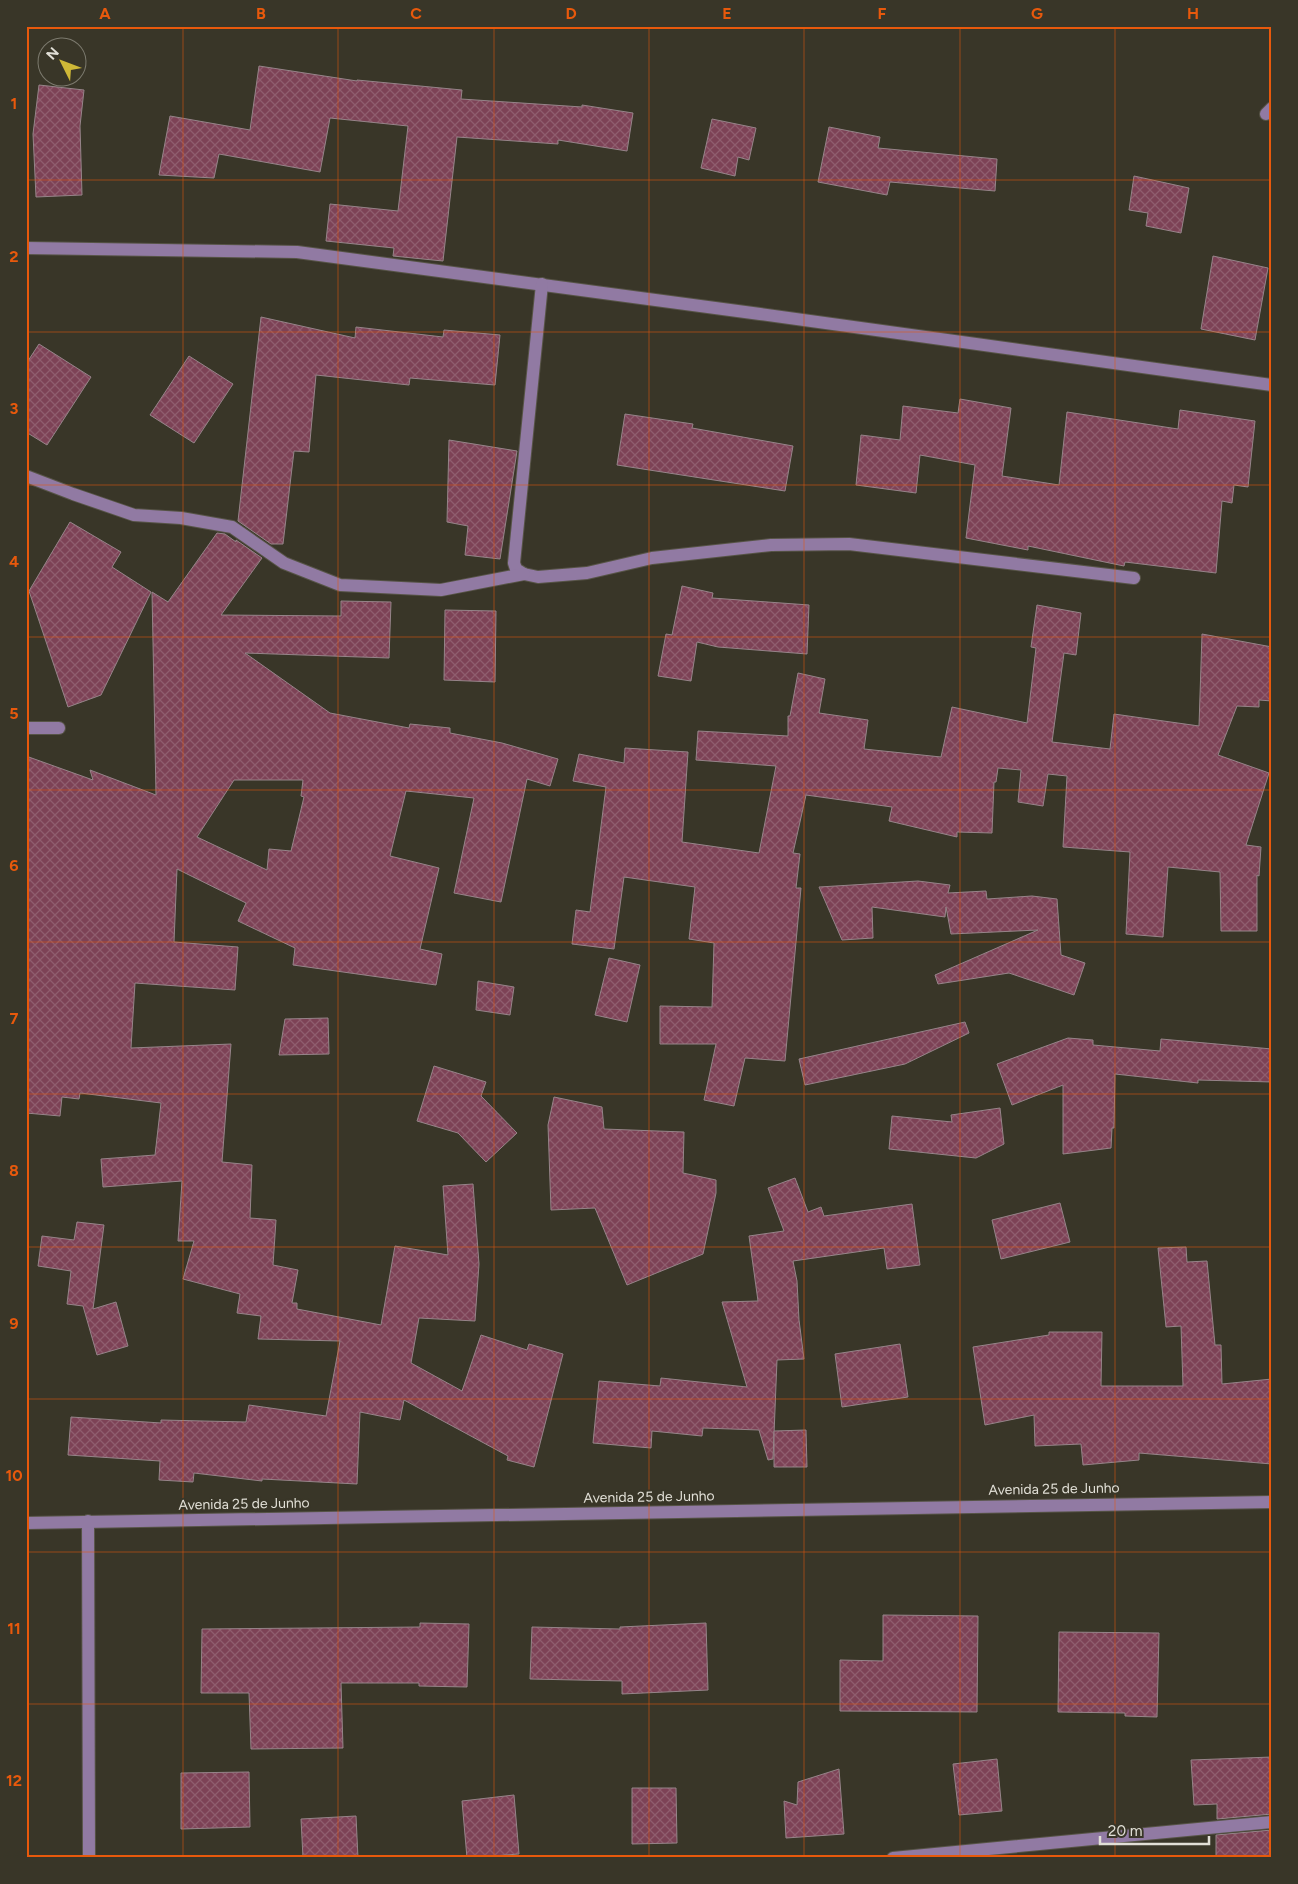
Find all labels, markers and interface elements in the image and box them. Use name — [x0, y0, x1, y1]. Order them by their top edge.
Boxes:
text: A — [99, 4, 111, 23]
text: B — [256, 4, 266, 23]
text: C — [410, 4, 422, 23]
text: D — [565, 4, 577, 23]
text: E — [722, 4, 732, 23]
text: F — [878, 4, 887, 23]
text: G — [1031, 4, 1043, 23]
text: H — [1187, 4, 1199, 23]
north arrow — [38, 38, 88, 88]
text: N — [43, 44, 63, 63]
text: 1 — [11, 94, 17, 113]
text: 2 — [9, 247, 19, 266]
text: 3 — [10, 399, 19, 418]
text: 4 — [9, 552, 19, 571]
text: 5 — [9, 704, 19, 723]
text: 6 — [9, 856, 19, 875]
text: 7 — [10, 1009, 19, 1028]
text: 8 — [9, 1161, 19, 1180]
text: 9 — [9, 1314, 19, 1333]
text: 10 — [5, 1466, 23, 1485]
street label: Avenida 25 de Junho — [988, 1479, 1120, 1499]
street label: Avenida 25 de Junho — [583, 1487, 715, 1507]
street label: Avenida 25 de Junho — [178, 1494, 310, 1514]
text: 11 — [7, 1619, 21, 1638]
text: 12 — [6, 1771, 22, 1790]
scale bar — [1100, 1814, 1209, 1846]
text: 20 m — [1108, 1822, 1142, 1840]

